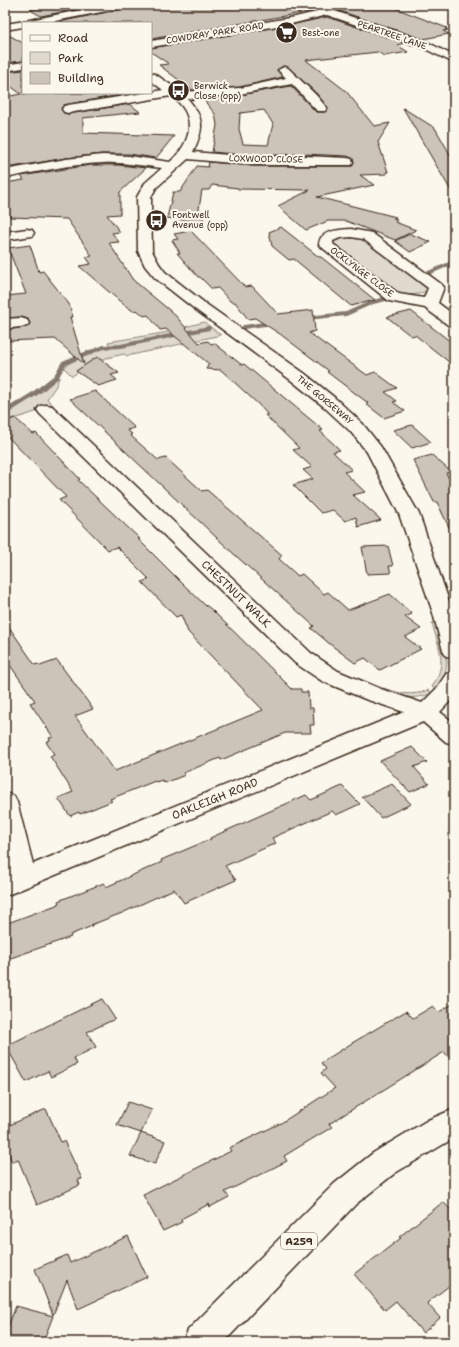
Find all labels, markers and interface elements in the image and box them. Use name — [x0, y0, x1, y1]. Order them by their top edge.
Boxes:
street label: PEARTREE LANE — [356, 18, 429, 53]
street label: COWDRAY PARK ROAD — [165, 19, 265, 47]
supermarket icon: Best-one — [274, 20, 300, 46]
legend — [22, 22, 152, 94]
place label: Best-one — [302, 27, 340, 39]
text: Road — [58, 30, 89, 46]
text: Park — [58, 50, 84, 66]
text: Building — [58, 70, 104, 86]
bus stop icon: Berwick Close (opp) — [166, 78, 192, 104]
place label: Berwick Close (opp) — [194, 80, 241, 102]
street label: LOXWOOD CLOSE — [229, 152, 304, 166]
bus stop icon: Fontwell Avenue (opp) — [143, 207, 169, 233]
place label: Fontwell Avenue (opp) — [172, 209, 228, 231]
street label: OCKLYNGE CLOSE — [328, 244, 396, 300]
street label: THE GORSEWAY — [294, 373, 356, 428]
street label: CHESTNUT WALK — [198, 557, 274, 631]
street label: OAKLEIGH ROAD — [170, 775, 260, 823]
road number: A259 — [281, 1233, 317, 1249]

